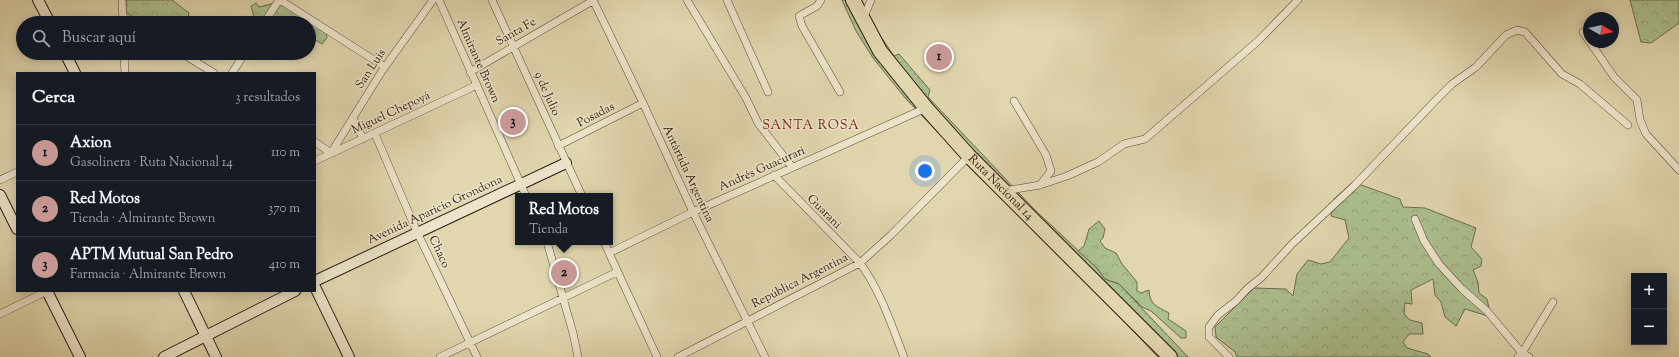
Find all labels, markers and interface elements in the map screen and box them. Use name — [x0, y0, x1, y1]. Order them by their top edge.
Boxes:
north arrow — [1583, 12, 1619, 48]
street label: Santa Fe — [492, 13, 540, 51]
search box — [16, 16, 316, 60]
street label: Almirante Brown — [451, 16, 505, 106]
icon: search — [30, 27, 52, 49]
text: Buscar aquí — [62, 28, 136, 49]
pin: 1 — [926, 42, 952, 72]
street label: San Luis — [351, 45, 391, 93]
street label: 9 de Julio — [529, 69, 565, 119]
text: Cerca — [32, 86, 75, 110]
street label: Miguel Chepoyá — [349, 87, 434, 139]
text: 3 resultados — [235, 89, 300, 107]
street label: Posadas — [574, 98, 618, 132]
pin: 3 — [500, 107, 526, 137]
district label: SANTA ROSA — [762, 117, 860, 135]
street label: Antártida Argentina — [658, 122, 719, 226]
text: Axion — [70, 133, 112, 154]
street label: Andrés Guacurari — [716, 142, 809, 196]
text: 1 — [43, 144, 47, 162]
text: 110 m — [271, 144, 300, 162]
street label: Ruta Nacional 14 — [964, 151, 1037, 224]
text: Gasolinera · Ruta Nacional 14 — [70, 154, 233, 172]
your location — [915, 161, 935, 181]
street label: Avenida Aparicio Grondona — [365, 171, 506, 249]
text: Red Motos — [70, 189, 140, 210]
street label: Guarani — [803, 191, 846, 234]
popup — [515, 193, 613, 245]
text: 2 — [42, 200, 48, 218]
text: 370 m — [268, 200, 300, 218]
text: Red Motos — [529, 200, 599, 221]
text: Tienda · Almirante Brown — [70, 210, 215, 228]
text: Tienda — [529, 221, 568, 239]
street label: Chaco — [424, 233, 455, 272]
text: APTM Mutual San Pedro — [70, 245, 233, 266]
street label: República Argentina — [749, 249, 852, 313]
text: 3 — [42, 256, 48, 274]
text: 410 m — [269, 256, 300, 274]
pin: 2 — [551, 258, 577, 288]
text: Farmacia · Almirante Brown — [70, 266, 226, 284]
map controls — [1631, 273, 1667, 345]
button: + — [1631, 273, 1667, 309]
button: − — [1631, 309, 1667, 345]

